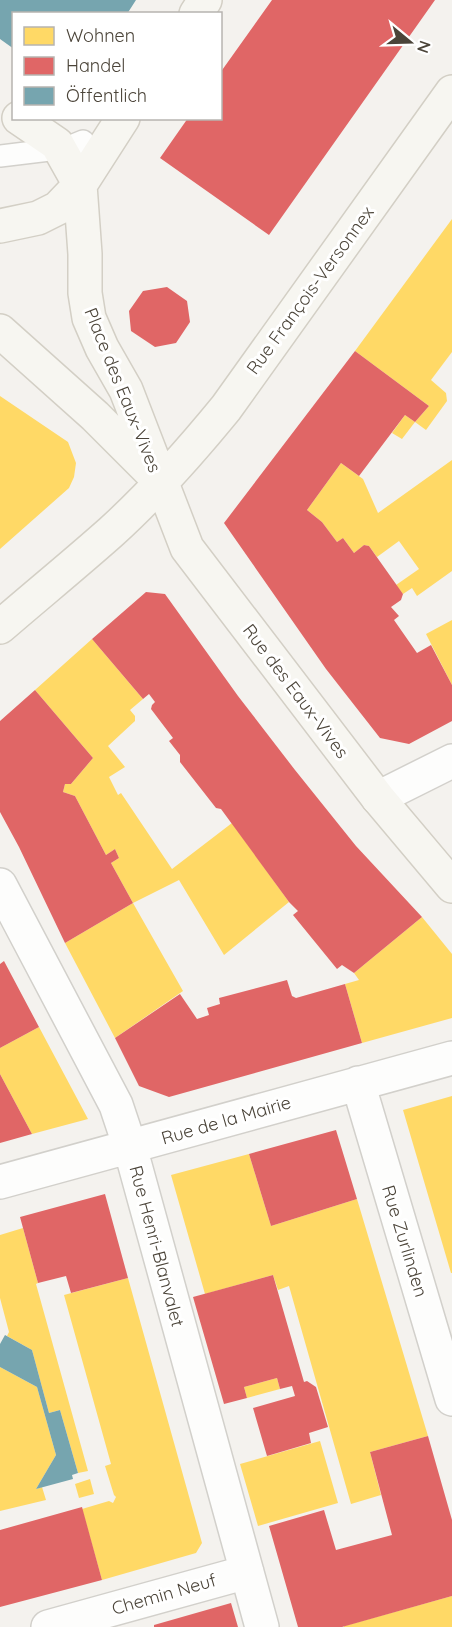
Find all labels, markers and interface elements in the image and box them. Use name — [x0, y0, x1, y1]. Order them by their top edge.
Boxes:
legend — [12, 12, 222, 120]
north arrow — [380, 12, 440, 72]
text: Wohnen — [66, 24, 135, 47]
text: N — [413, 38, 436, 56]
text: Handel — [66, 54, 126, 77]
text: Öffentlich — [66, 84, 147, 107]
street label: Rue François-Versonnex — [241, 201, 379, 379]
street label: Place des Eaux-Vives — [79, 304, 167, 476]
street label: Rue des Eaux-Vives — [238, 619, 354, 763]
street label: Rue de la Mairie — [159, 1091, 293, 1149]
street label: Rue Henri-Blanvalet — [124, 1163, 190, 1329]
street label: Rue Zurlinden — [377, 1182, 433, 1300]
street label: Chemin Neuf — [109, 1568, 219, 1620]

